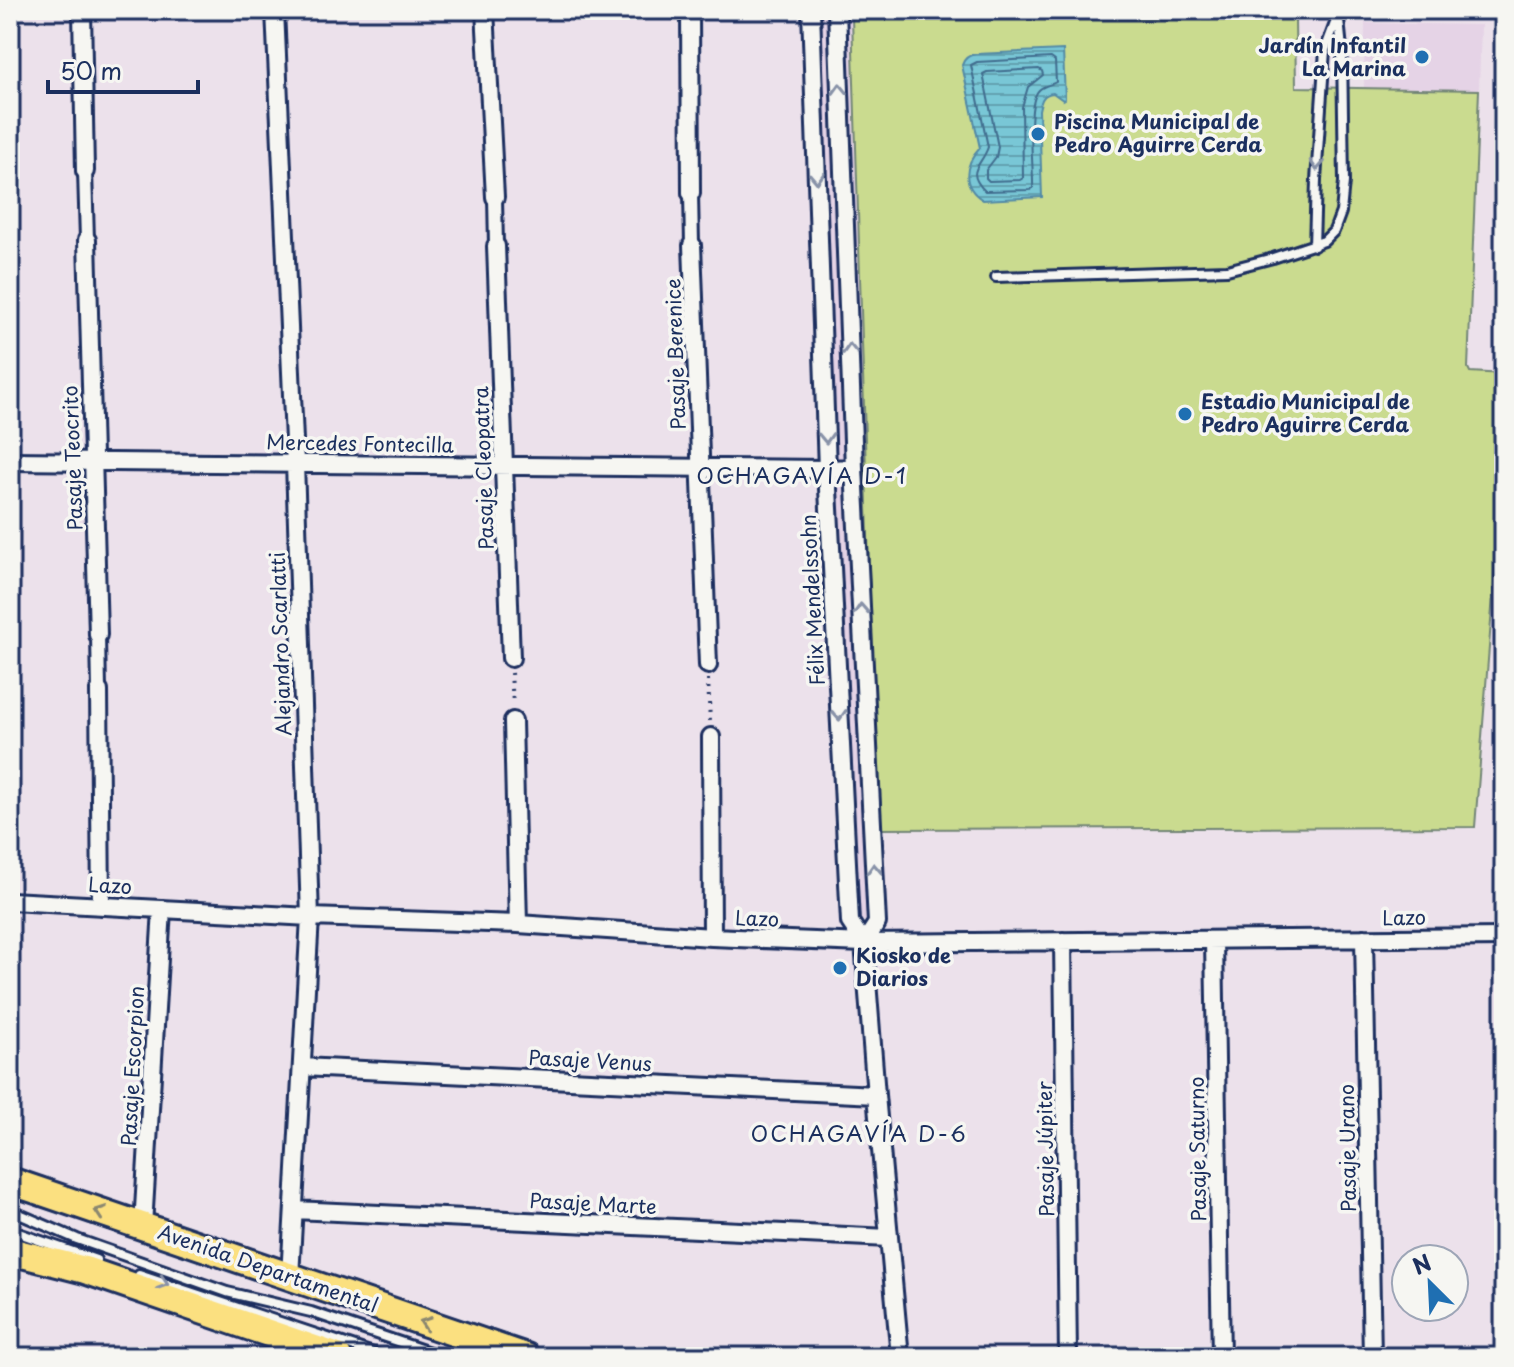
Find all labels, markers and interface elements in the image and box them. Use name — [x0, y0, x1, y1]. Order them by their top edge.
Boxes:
place label: Jardín Infantil La Marina — [1258, 30, 1406, 83]
scale bar — [48, 44, 198, 94]
marker: Jardín Infantil La Marina — [1413, 48, 1431, 66]
text: 50 m — [60, 52, 122, 88]
one-way arrow — [831, 82, 848, 95]
place label: Piscina Municipal de Pedro Aguirre Cerda — [1054, 106, 1262, 159]
marker: Piscina Municipal de Pedro Aguirre Cerda — [1029, 125, 1047, 143]
one-way arrow — [1309, 159, 1326, 172]
one-way arrow — [808, 172, 825, 185]
street label: Pasaje Berenice — [657, 278, 693, 430]
one-way arrow — [841, 342, 858, 355]
street label: Pasaje Teocrito — [54, 385, 90, 531]
street label: Pasaje Cleopatra — [465, 385, 501, 550]
place label: Estadio Municipal de Pedro Aguirre Cerda — [1201, 386, 1410, 439]
marker: Estadio Municipal de Pedro Aguirre Cerda — [1176, 405, 1194, 423]
street label: Mercedes Fontecilla — [266, 426, 455, 460]
one-way arrow — [817, 432, 834, 445]
district label: OCHAGAVÍA D-1 — [696, 458, 908, 491]
street label: Félix Mendelssohn — [793, 514, 831, 687]
street label: Alejandro Scarlatti — [262, 551, 298, 737]
one-way arrow — [853, 602, 870, 615]
one-way arrow — [831, 709, 848, 722]
one-way arrow — [866, 862, 883, 875]
street label: Lazo — [87, 869, 133, 901]
street label: Lazo — [735, 902, 780, 934]
street label: Lazo — [1382, 902, 1426, 932]
place label: Kiosko de Diarios — [856, 940, 951, 993]
marker: Kiosko de Diarios — [831, 959, 849, 977]
street label: Pasaje Escorpion — [113, 985, 151, 1147]
street label: Pasaje Venus — [528, 1042, 653, 1078]
street label: Pasaje Saturno — [1181, 1076, 1213, 1222]
street label: Pasaje Júpiter — [1029, 1080, 1061, 1217]
street label: Pasaje Urano — [1331, 1084, 1363, 1212]
district label: OCHAGAVÍA D-6 — [750, 1116, 968, 1149]
street label: Pasaje Marte — [529, 1185, 658, 1221]
one-way arrow — [93, 1205, 107, 1221]
street label: Avenida Departamental — [154, 1216, 382, 1320]
north arrow — [1390, 1243, 1470, 1323]
text: N — [1407, 1245, 1436, 1282]
one-way arrow — [155, 1273, 169, 1289]
one-way arrow — [419, 1316, 433, 1332]

